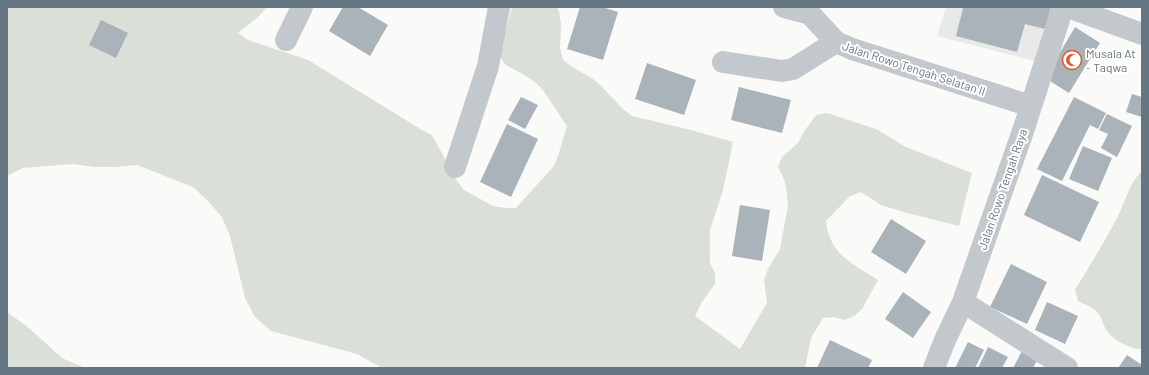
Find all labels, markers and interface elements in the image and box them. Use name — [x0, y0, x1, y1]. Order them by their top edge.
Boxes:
street label: Jalan Rowo Tengah Selatan II — [841, 38, 987, 98]
place label: Musala At - Taqwa — [1086, 46, 1136, 74]
mosque icon: Musala At - Taqwa — [1061, 49, 1083, 71]
street label: Jalan Rowo Tengah Raya — [975, 127, 1029, 251]

